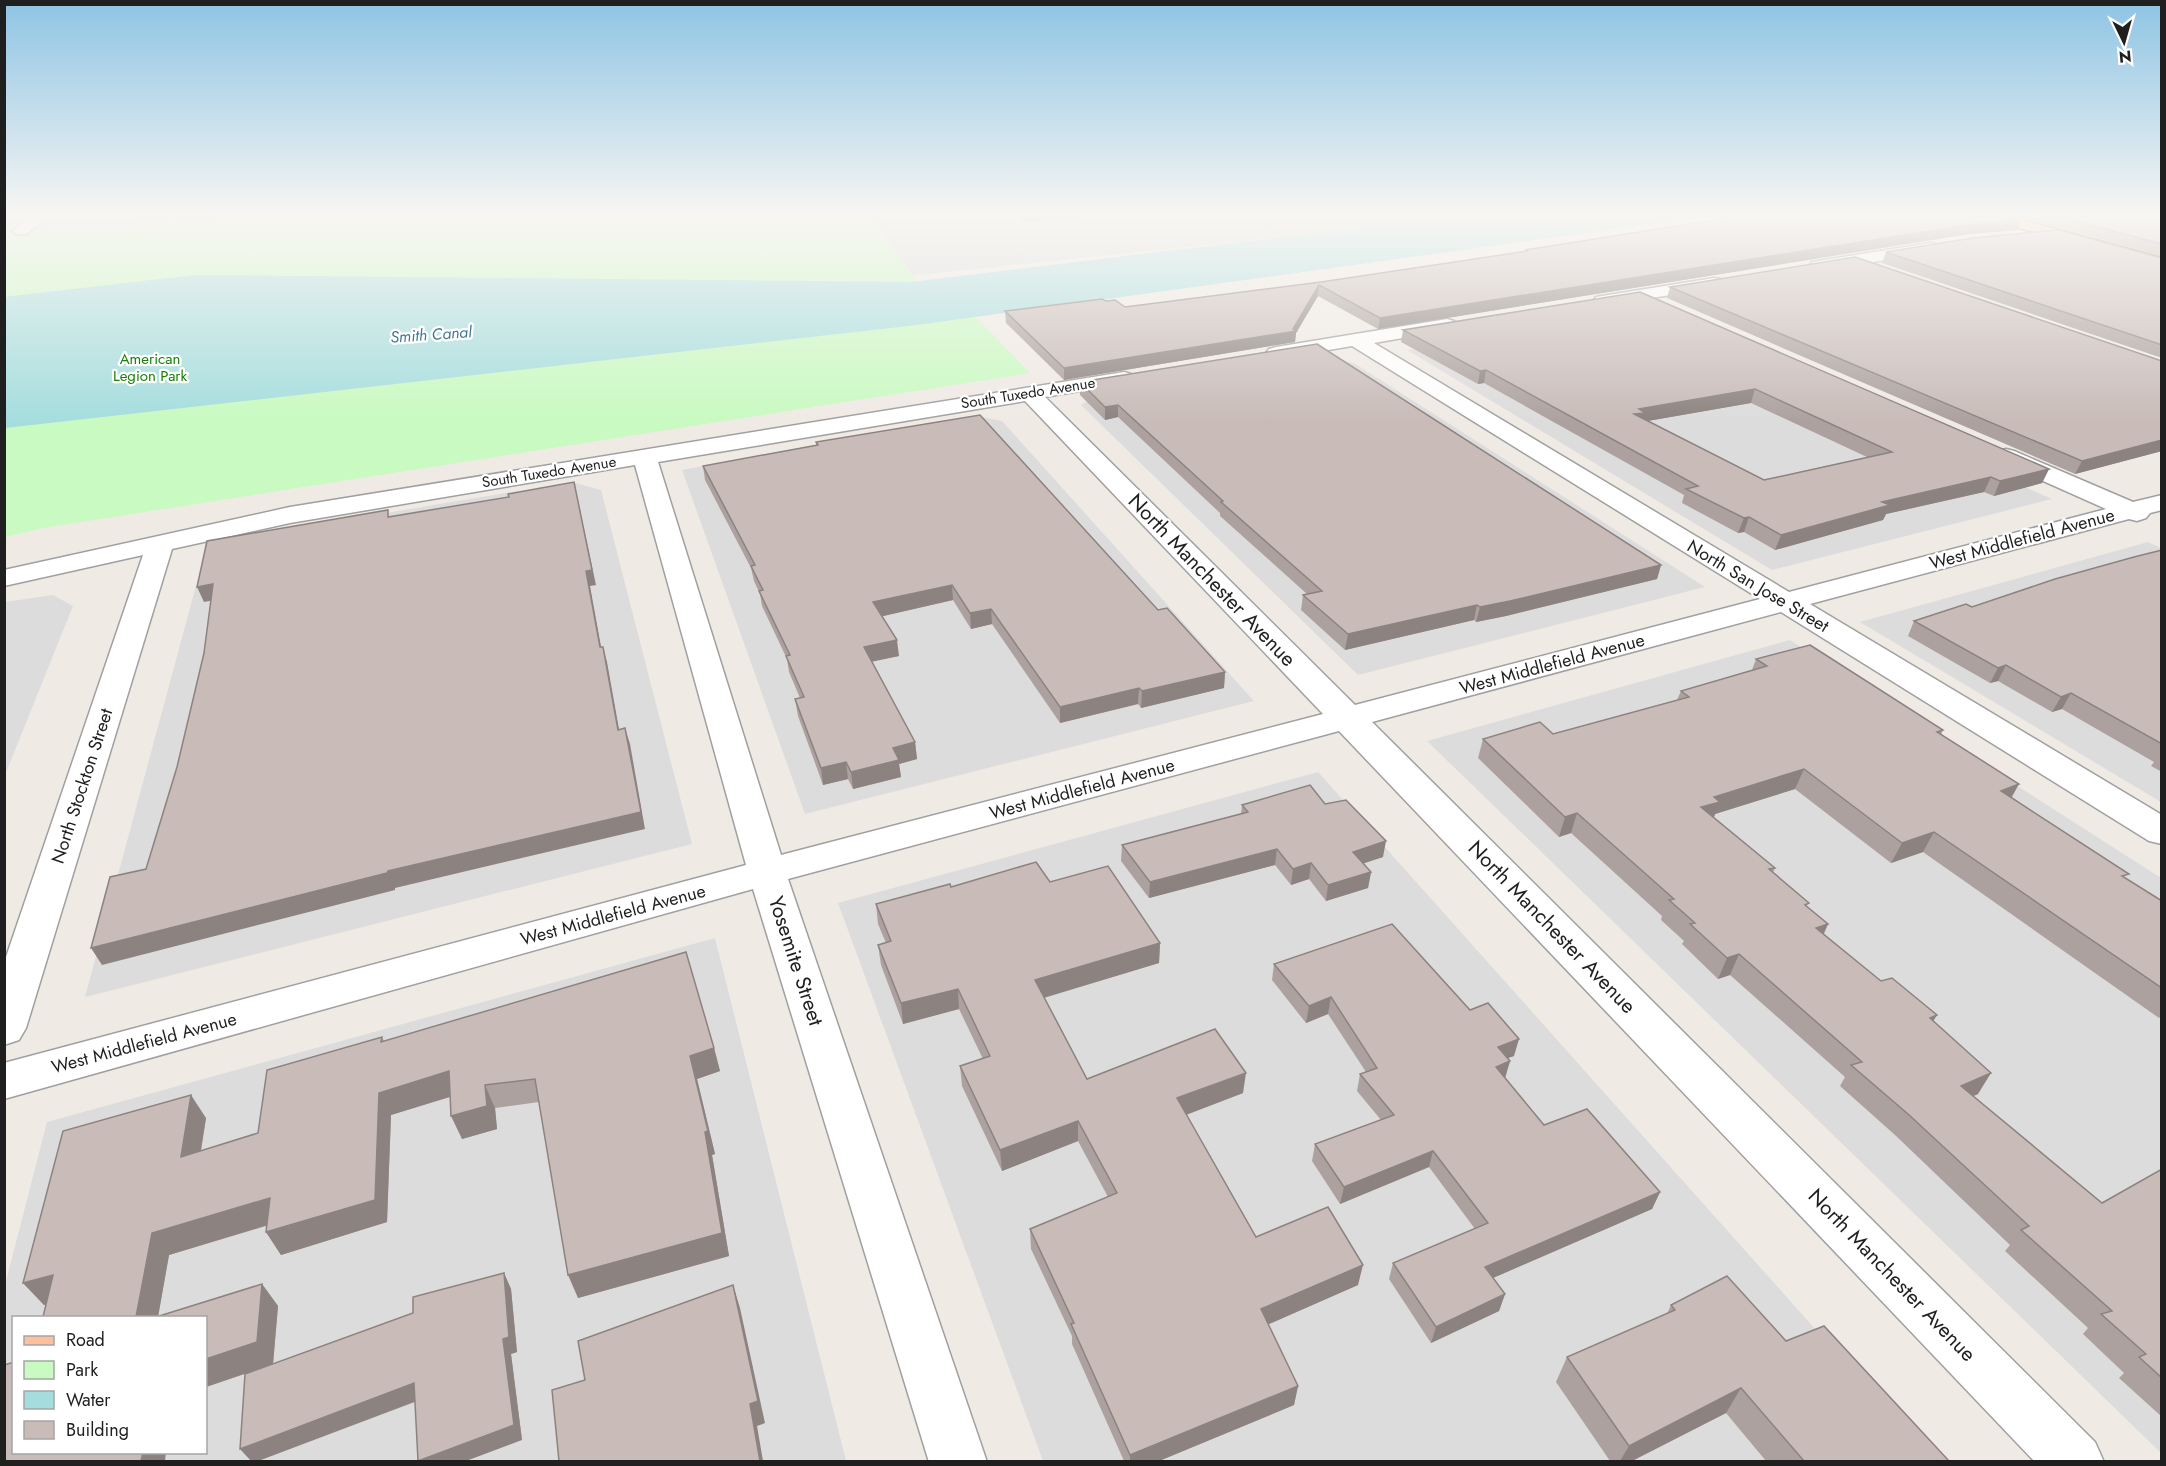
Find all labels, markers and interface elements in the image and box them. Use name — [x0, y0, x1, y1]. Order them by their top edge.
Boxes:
north arrow — [2094, 12, 2154, 72]
text: N — [2118, 44, 2133, 68]
water label: Smith Canal — [390, 320, 474, 349]
park label: American Legion Park — [113, 348, 188, 387]
street label: South Tuxedo Avenue — [959, 371, 1097, 414]
street label: South Tuxedo Avenue — [480, 450, 618, 493]
street label: North Manchester Avenue — [1121, 487, 1303, 673]
street label: West Middlefield Avenue — [1926, 502, 2118, 576]
street label: North San Jose Street — [1682, 533, 1834, 639]
street label: West Middlefield Avenue — [1456, 627, 1648, 701]
street label: North Stockton Street — [45, 704, 120, 867]
street label: West Middlefield Avenue — [986, 752, 1178, 826]
street label: North Manchester Avenue — [1461, 834, 1643, 1020]
street label: West Middlefield Avenue — [517, 878, 709, 952]
street label: Yosemite Street — [761, 892, 831, 1030]
street label: West Middlefield Avenue — [48, 1006, 240, 1080]
street label: North Manchester Avenue — [1801, 1182, 1983, 1368]
legend — [12, 1316, 207, 1454]
text: Road — [66, 1327, 105, 1353]
text: Park — [66, 1357, 98, 1383]
text: Water — [66, 1387, 111, 1413]
text: Building — [66, 1417, 129, 1443]

